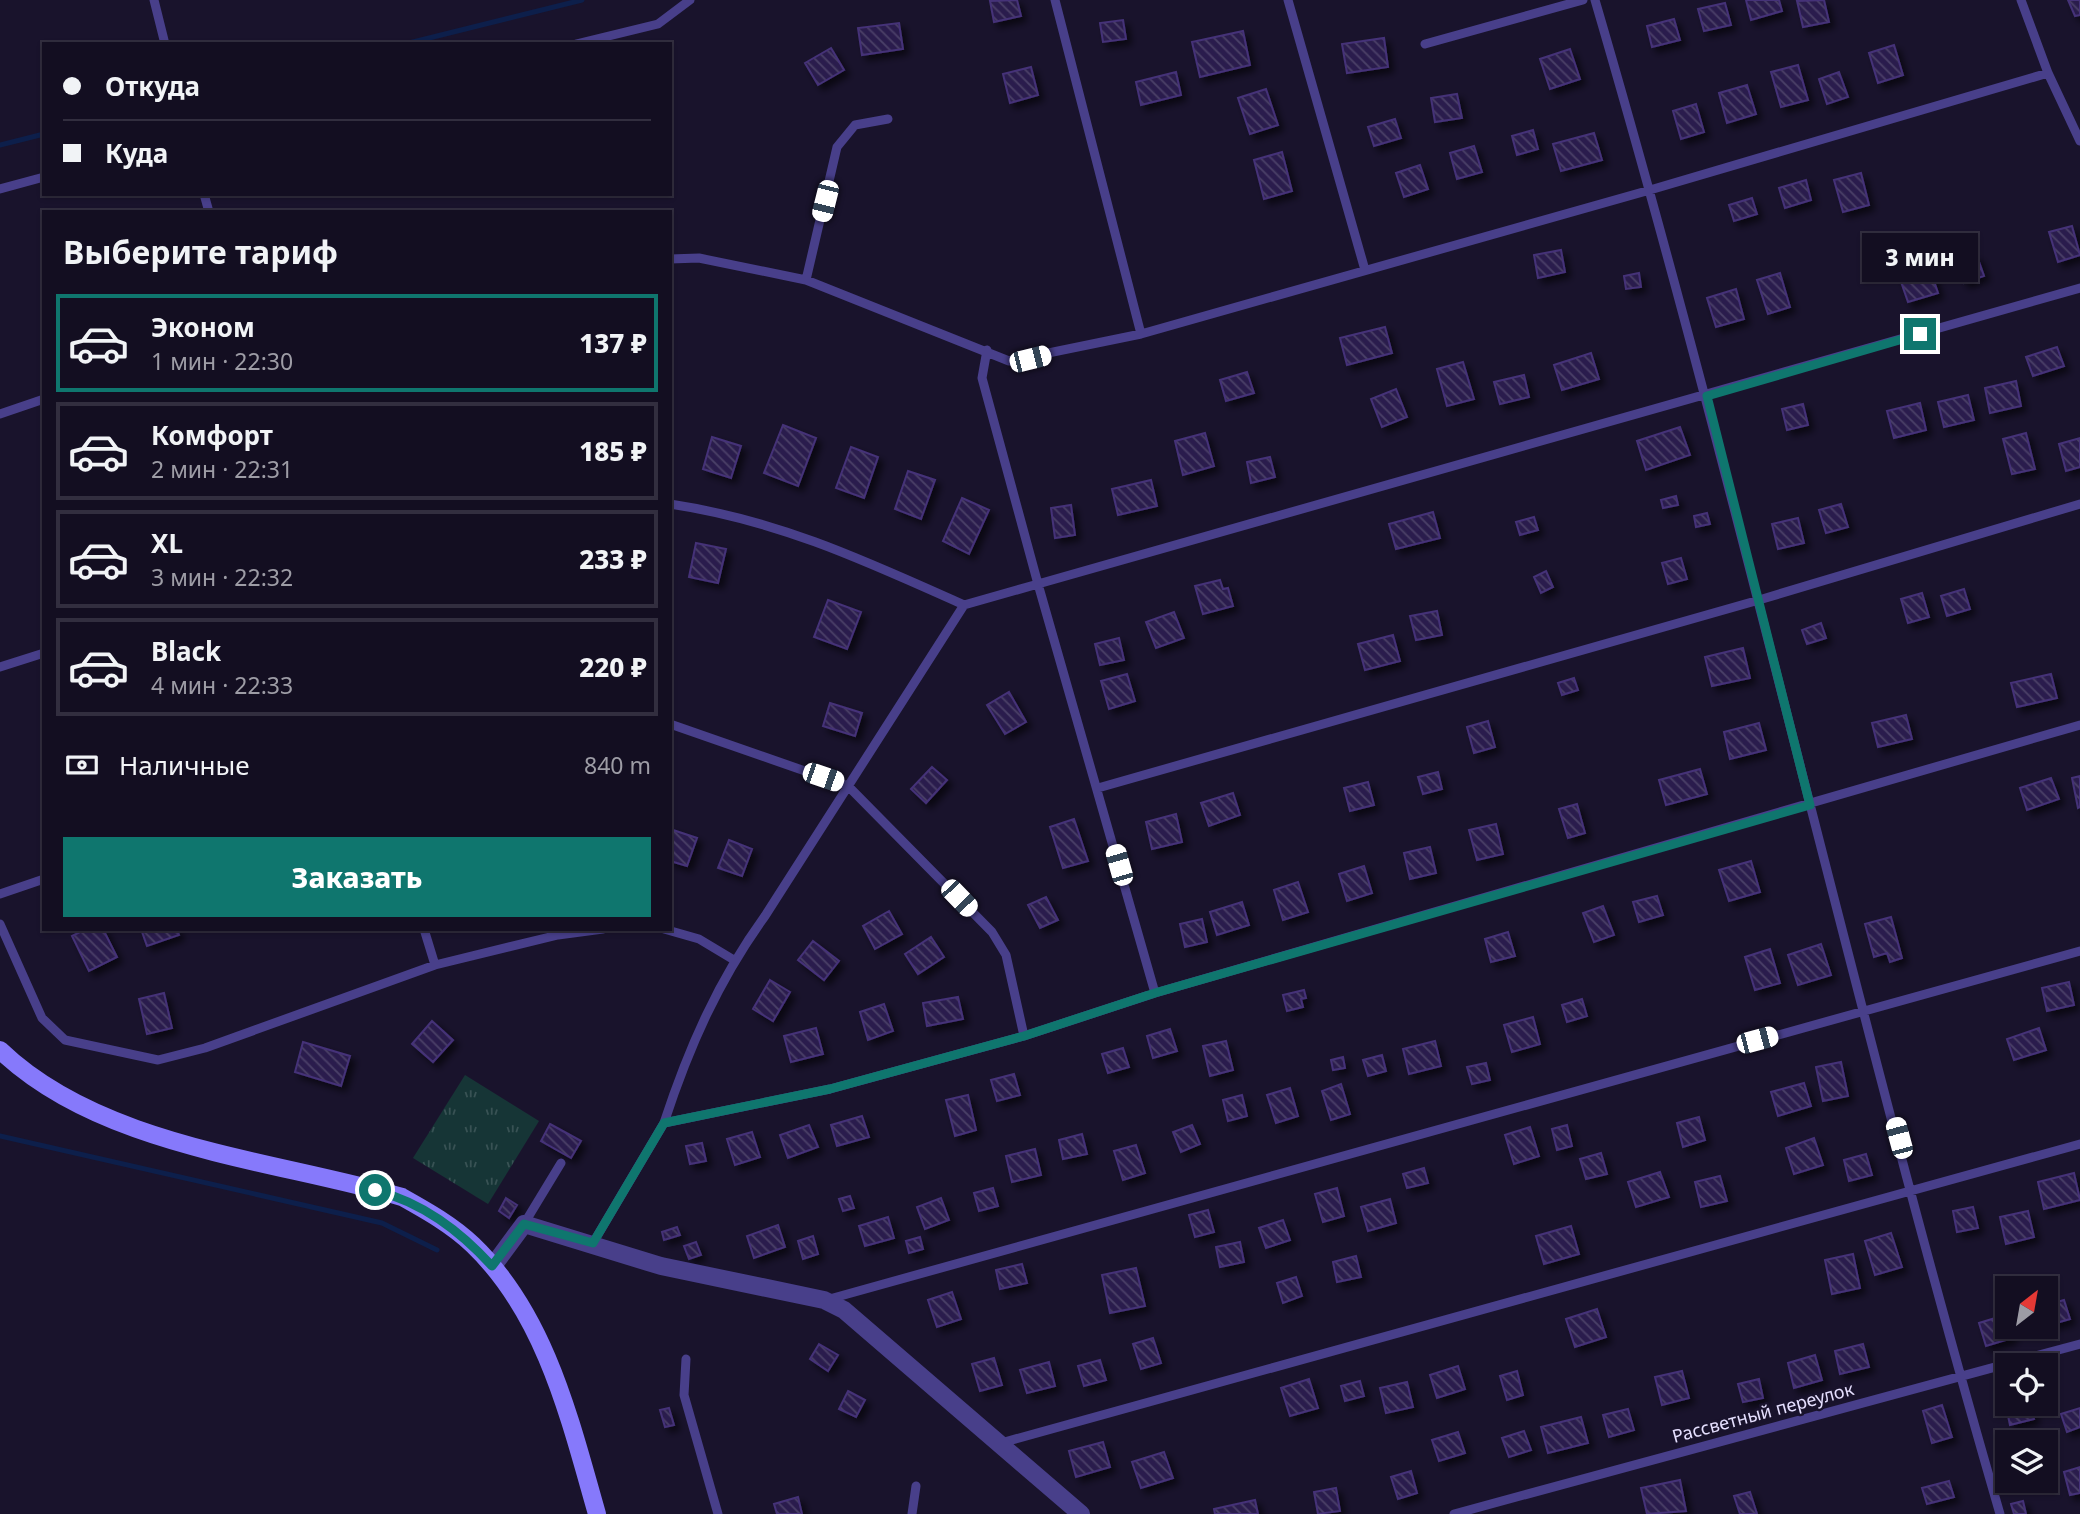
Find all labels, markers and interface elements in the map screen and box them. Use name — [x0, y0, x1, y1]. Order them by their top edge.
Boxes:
text: Откуда — [105, 68, 200, 104]
text: Куда — [105, 135, 168, 171]
car — [810, 178, 841, 224]
text: Выберите тариф — [63, 230, 338, 273]
callout: 3 мин — [1862, 232, 1978, 282]
text: 3 мин — [1885, 241, 1955, 273]
text: Эконом — [151, 309, 255, 345]
icon: car — [67, 312, 130, 375]
route end — [1904, 318, 1936, 350]
text: 137 ₽ — [579, 325, 647, 361]
car — [1008, 344, 1053, 374]
text: 1 мин · 22:30 — [151, 345, 293, 377]
text: Комфорт — [151, 417, 273, 453]
icon: car — [67, 420, 130, 483]
text: 185 ₽ — [579, 433, 647, 469]
text: 2 мин · 22:31 — [151, 453, 293, 485]
text: XL — [151, 525, 183, 561]
icon: car — [67, 528, 130, 591]
text: 233 ₽ — [579, 541, 647, 577]
text: 3 мин · 22:32 — [151, 561, 293, 593]
text: Black — [151, 633, 221, 669]
icon: car — [67, 636, 130, 699]
text: 220 ₽ — [579, 649, 647, 685]
text: 4 мин · 22:33 — [151, 669, 293, 701]
icon: cash — [63, 746, 101, 784]
text: Наличные — [119, 747, 250, 783]
text: 840 m — [584, 749, 651, 781]
car — [800, 760, 847, 794]
button: Заказать — [63, 837, 651, 917]
car — [1104, 842, 1135, 888]
car — [937, 876, 982, 920]
car — [1734, 1024, 1781, 1056]
car — [1884, 1115, 1915, 1161]
route start — [359, 1174, 391, 1206]
north arrow — [1995, 1276, 2058, 1339]
map controls — [1995, 1276, 2058, 1493]
button: locate — [1995, 1353, 2058, 1416]
street label: Рассветный переулок — [1669, 1376, 1857, 1448]
button: layers — [1995, 1430, 2058, 1493]

